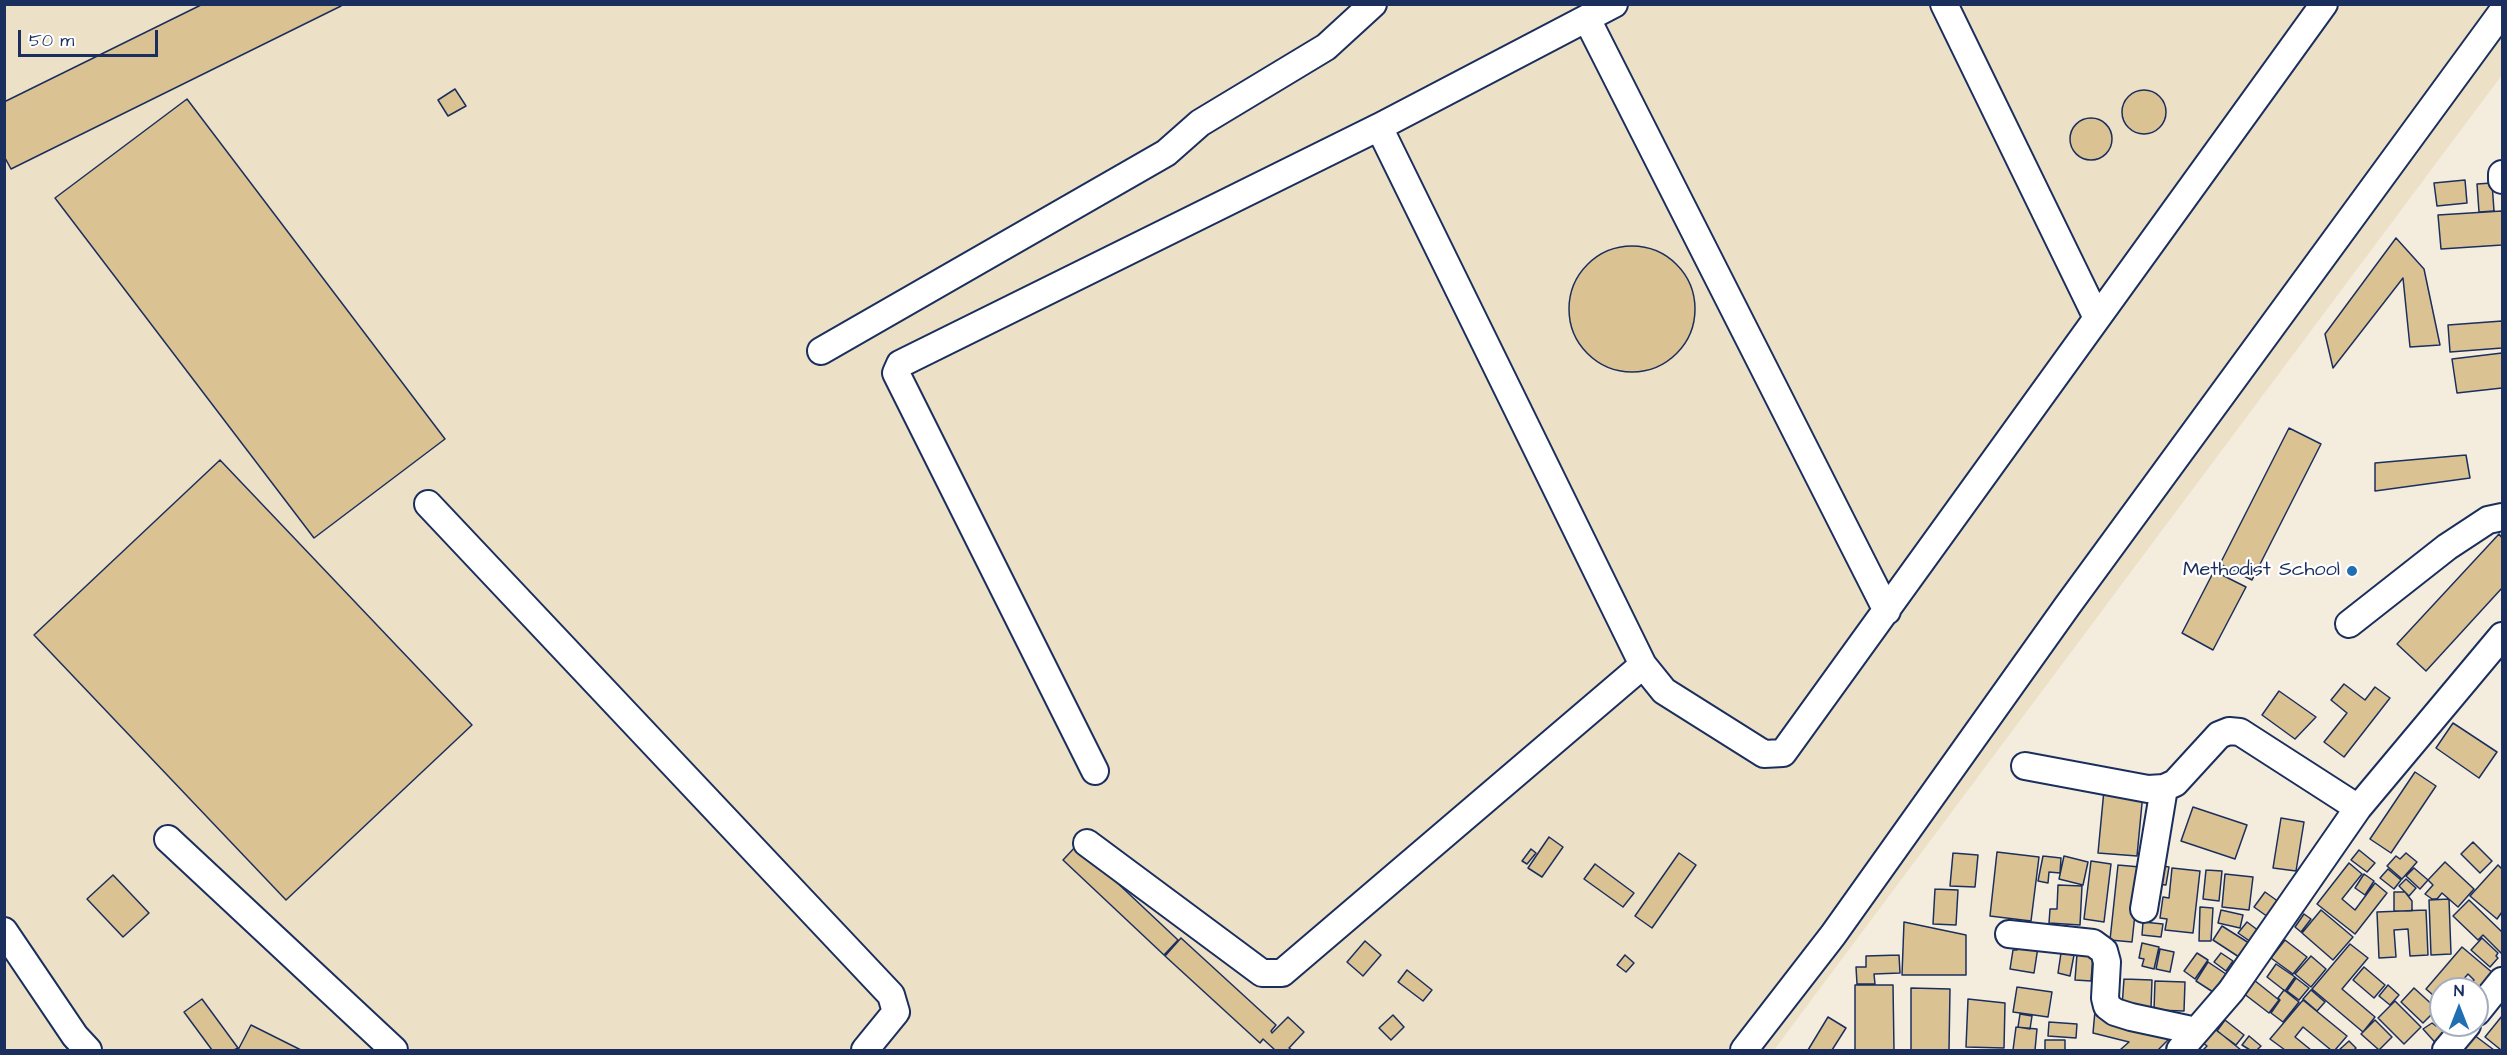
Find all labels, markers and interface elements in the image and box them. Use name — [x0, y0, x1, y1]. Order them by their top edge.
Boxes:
scale bar — [21, 18, 160, 56]
text: 50 m — [29, 28, 74, 53]
place label: Methodist School — [2183, 559, 2340, 583]
marker: Methodist School — [2345, 564, 2359, 578]
north arrow — [2429, 977, 2489, 1037]
text: N — [2454, 980, 2464, 1002]

